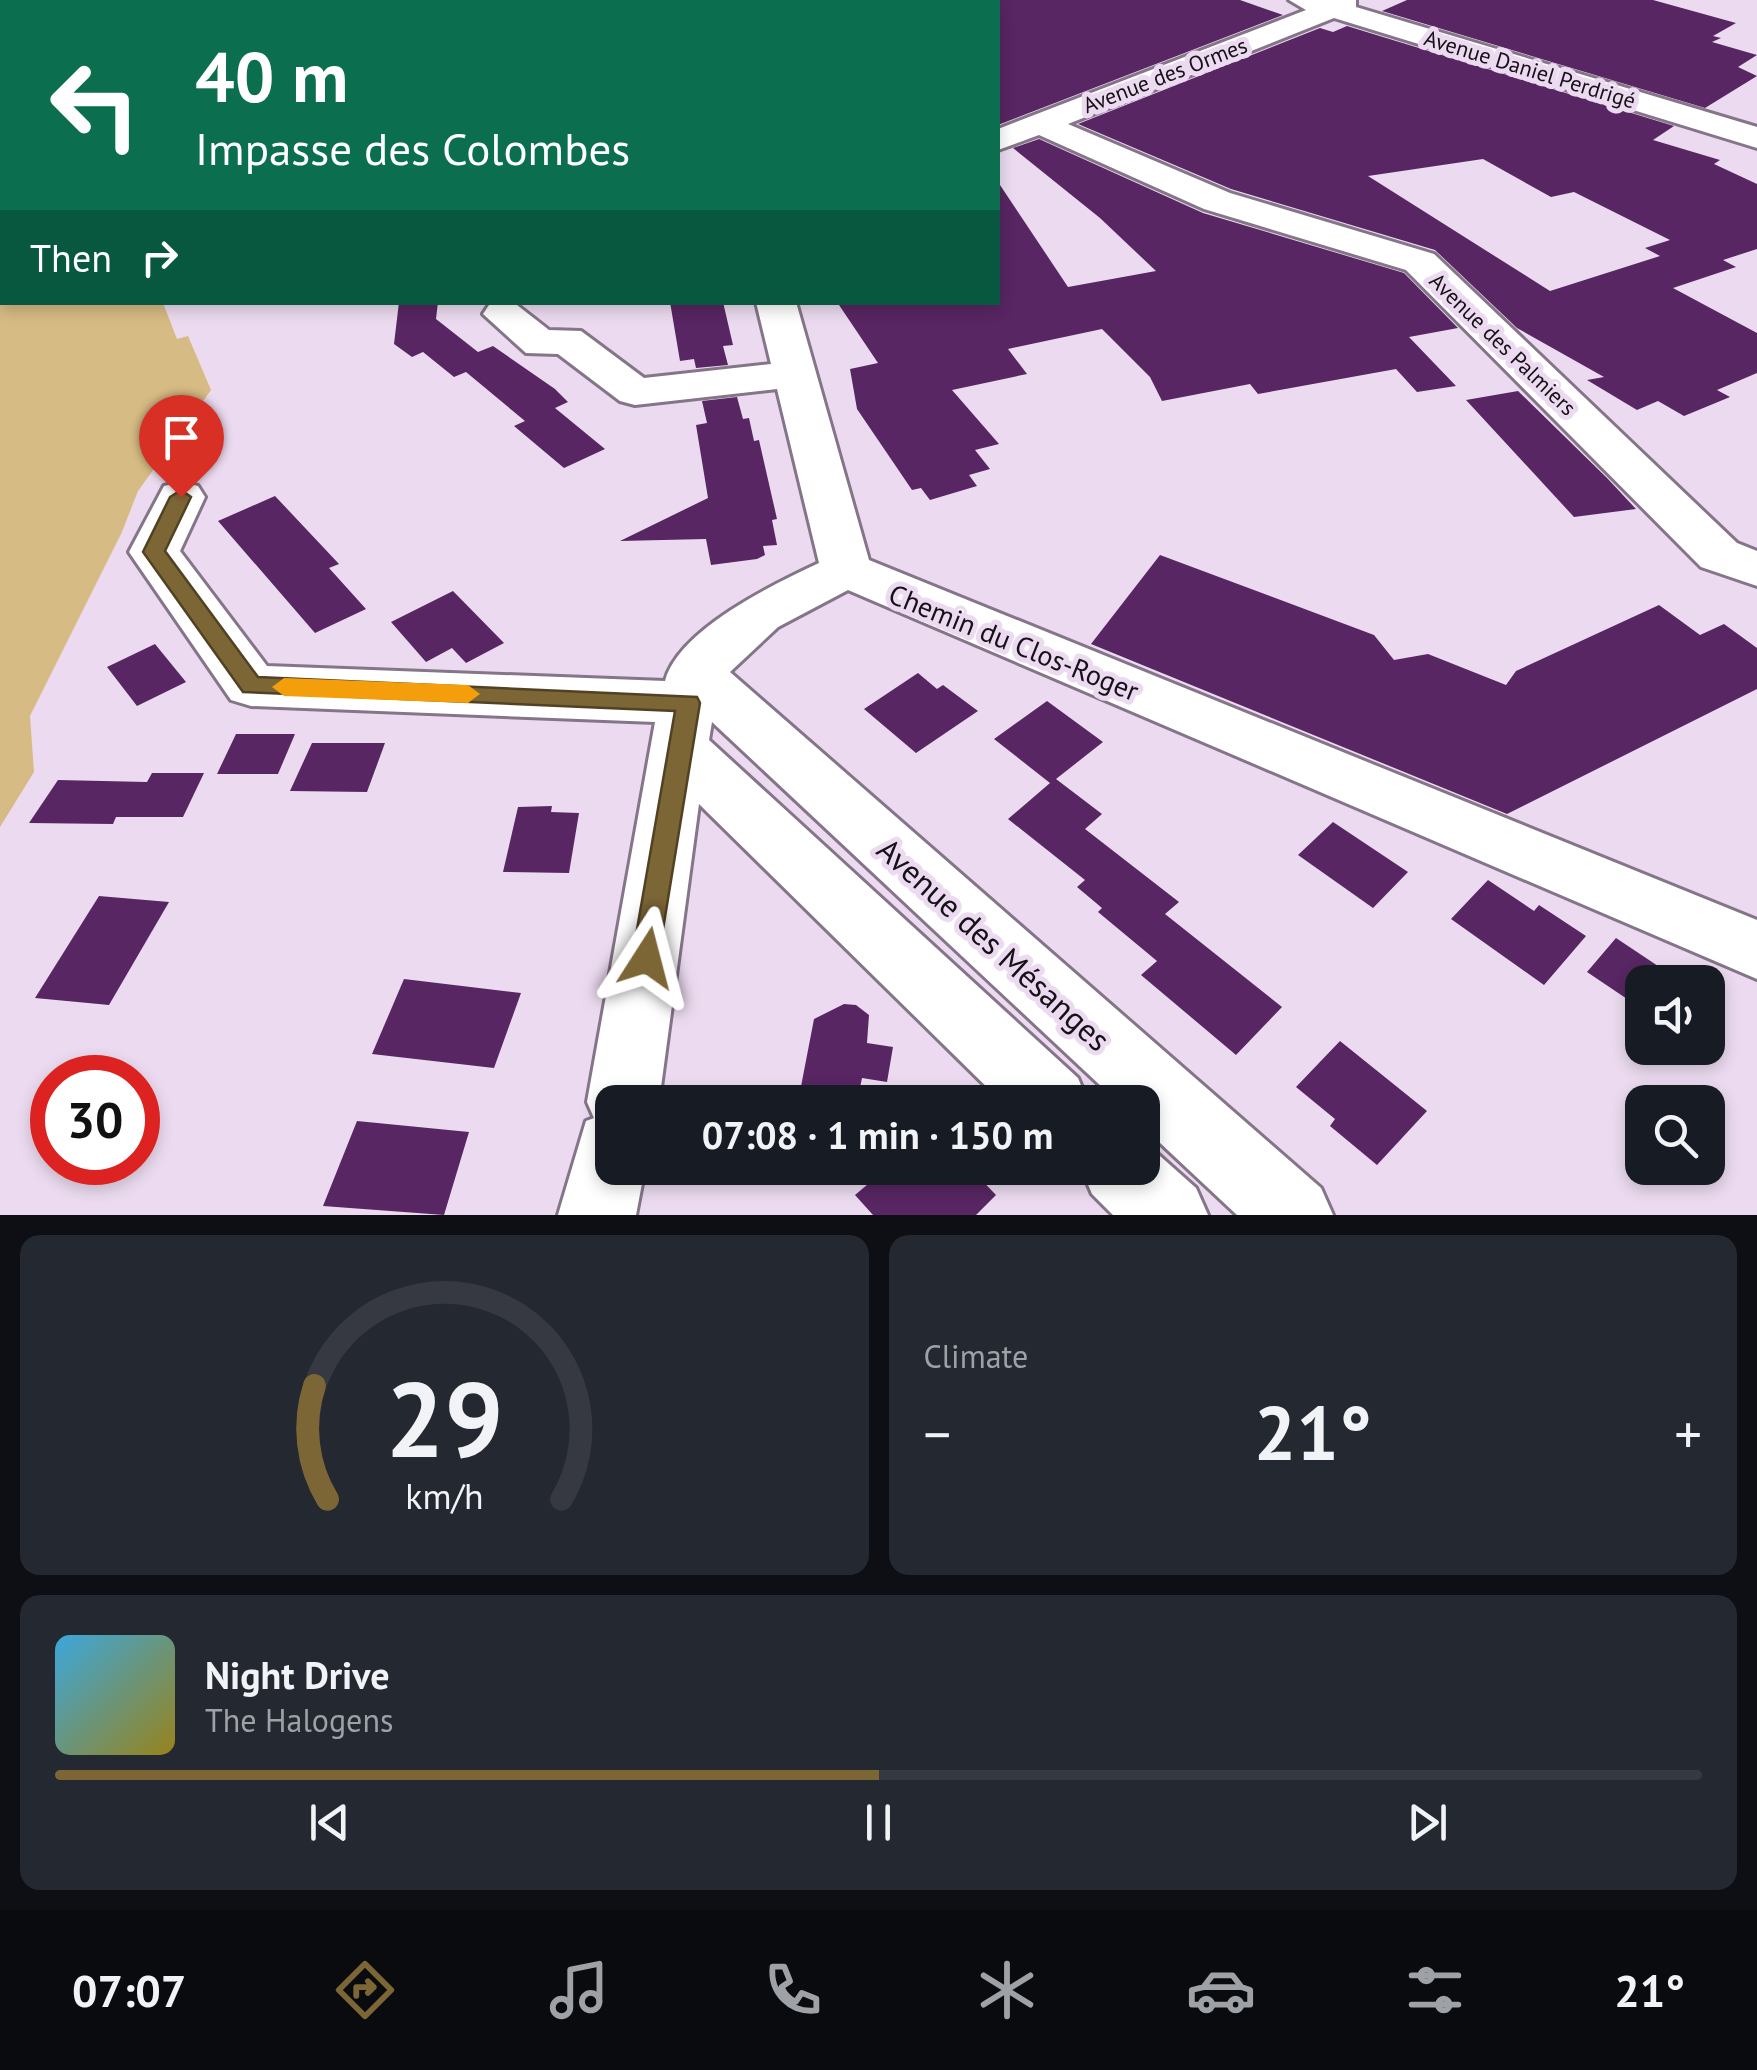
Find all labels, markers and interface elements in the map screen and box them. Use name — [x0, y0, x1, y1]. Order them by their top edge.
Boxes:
street label: Avenue Daniel Perdrigé — [1421, 24, 1639, 114]
text: 40 m — [195, 31, 348, 121]
street label: Avenue des Ormes — [1079, 31, 1251, 119]
icon: left — [30, 40, 160, 170]
text: Impasse des Colombes — [195, 119, 630, 177]
icon: right — [132, 230, 187, 285]
text: Then — [30, 233, 112, 282]
street label: Avenue des Palmiers — [1424, 267, 1582, 421]
pin — [139, 395, 224, 498]
icon: arrive — [154, 410, 209, 465]
street label: Chemin du Clos-Roger — [884, 575, 1145, 709]
street label: Avenue des Mésanges — [869, 828, 1119, 1060]
position arrow — [595, 906, 699, 1010]
map controls — [1625, 965, 1725, 1185]
button: sound — [1625, 965, 1725, 1065]
speed limit sign: 30 — [30, 1055, 160, 1185]
button: search — [1625, 1085, 1725, 1185]
text: 07:08 · 1 min · 150 m — [702, 1110, 1053, 1159]
text: Climate — [924, 1335, 1028, 1377]
text: 29 — [385, 1351, 503, 1486]
text: 21° — [1254, 1384, 1372, 1481]
text: − — [924, 1398, 951, 1469]
text: + — [1674, 1398, 1702, 1469]
text: km/h — [405, 1473, 483, 1519]
text: Night Drive — [205, 1650, 389, 1699]
text: The Halogens — [205, 1699, 393, 1741]
icon: previous — [302, 1795, 357, 1850]
icon: pause — [851, 1795, 906, 1850]
icon: next — [1400, 1795, 1455, 1850]
icon: directions — [330, 1955, 400, 2025]
icon: music — [544, 1955, 614, 2025]
icon: phone — [758, 1955, 828, 2025]
icon: climate — [972, 1955, 1042, 2025]
icon: car — [1186, 1955, 1256, 2025]
icon: filters — [1400, 1955, 1470, 2025]
text: 07:07 — [72, 1961, 186, 2019]
text: 21° — [1614, 1961, 1685, 2019]

